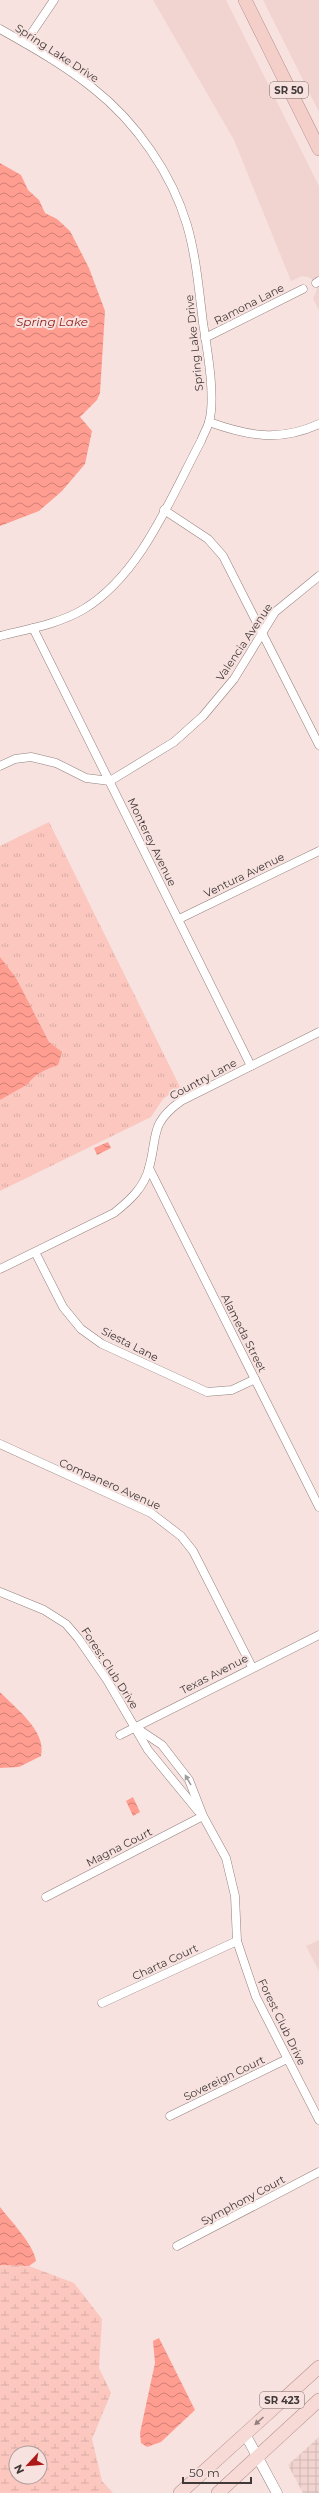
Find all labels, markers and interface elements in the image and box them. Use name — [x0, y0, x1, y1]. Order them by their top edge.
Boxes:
street label: Spring Lake Drive — [13, 21, 102, 85]
road number: SR 50 — [270, 82, 308, 98]
street label: Ramona Lane — [212, 280, 287, 328]
street label: Spring Lake Drive — [182, 294, 206, 392]
water label: Spring Lake — [16, 314, 88, 329]
street label: Valencia Avenue — [213, 600, 275, 683]
street label: Monterey Avenue — [124, 795, 180, 889]
street label: Ventura Avenue — [201, 849, 287, 901]
street label: Country Lane — [167, 1055, 239, 1103]
street label: Alameda Street — [218, 1292, 270, 1375]
street label: Siesta Lane — [99, 1324, 161, 1365]
street label: Companero Avenue — [57, 1455, 163, 1513]
street label: Forest Club Drive — [78, 1625, 142, 1712]
street label: Texas Avenue — [178, 1651, 251, 1697]
one-way arrow — [184, 1774, 191, 1786]
street label: Magna Court — [84, 1824, 155, 1870]
street label: Charta Court — [130, 1940, 201, 1983]
street label: Forest Club Drive — [255, 1976, 309, 2068]
street label: Sovereign Court — [181, 2052, 267, 2104]
street label: Symphony Court — [199, 2172, 288, 2228]
road number: SR 423 — [260, 2392, 304, 2408]
one-way arrow — [254, 2417, 264, 2426]
north arrow — [8, 2445, 48, 2485]
scale bar — [183, 2459, 251, 2485]
text: N — [11, 2462, 27, 2476]
text: 50 m — [189, 2465, 220, 2480]

